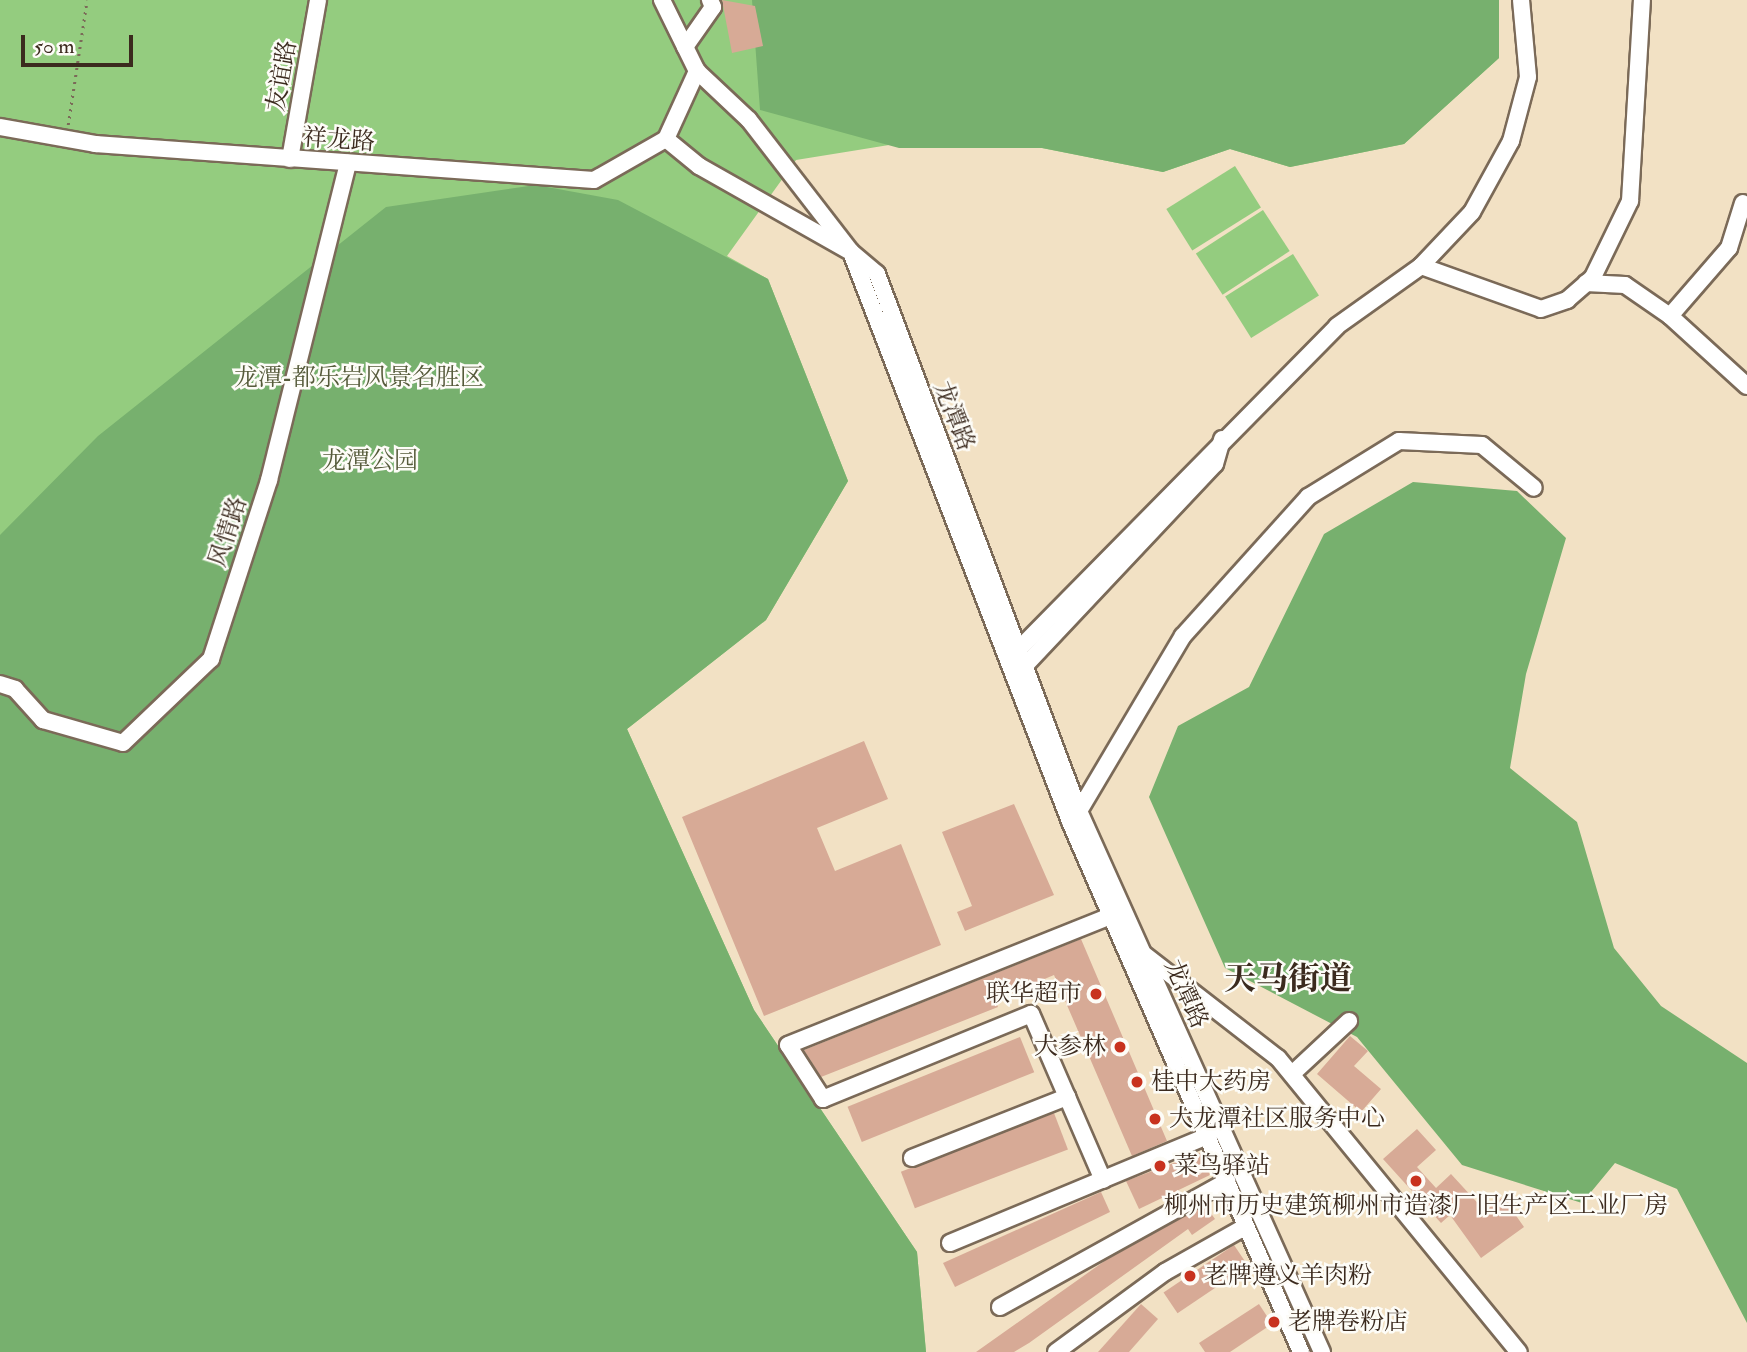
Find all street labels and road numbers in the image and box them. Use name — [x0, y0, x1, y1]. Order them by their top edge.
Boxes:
street label: 友谊路 — [262, 38, 302, 114]
street label: 祥龙路 — [302, 123, 376, 157]
street label: 龙潭路 — [928, 377, 980, 455]
street label: 风情路 — [203, 493, 253, 571]
street label: 龙潭路 — [1158, 955, 1214, 1033]

